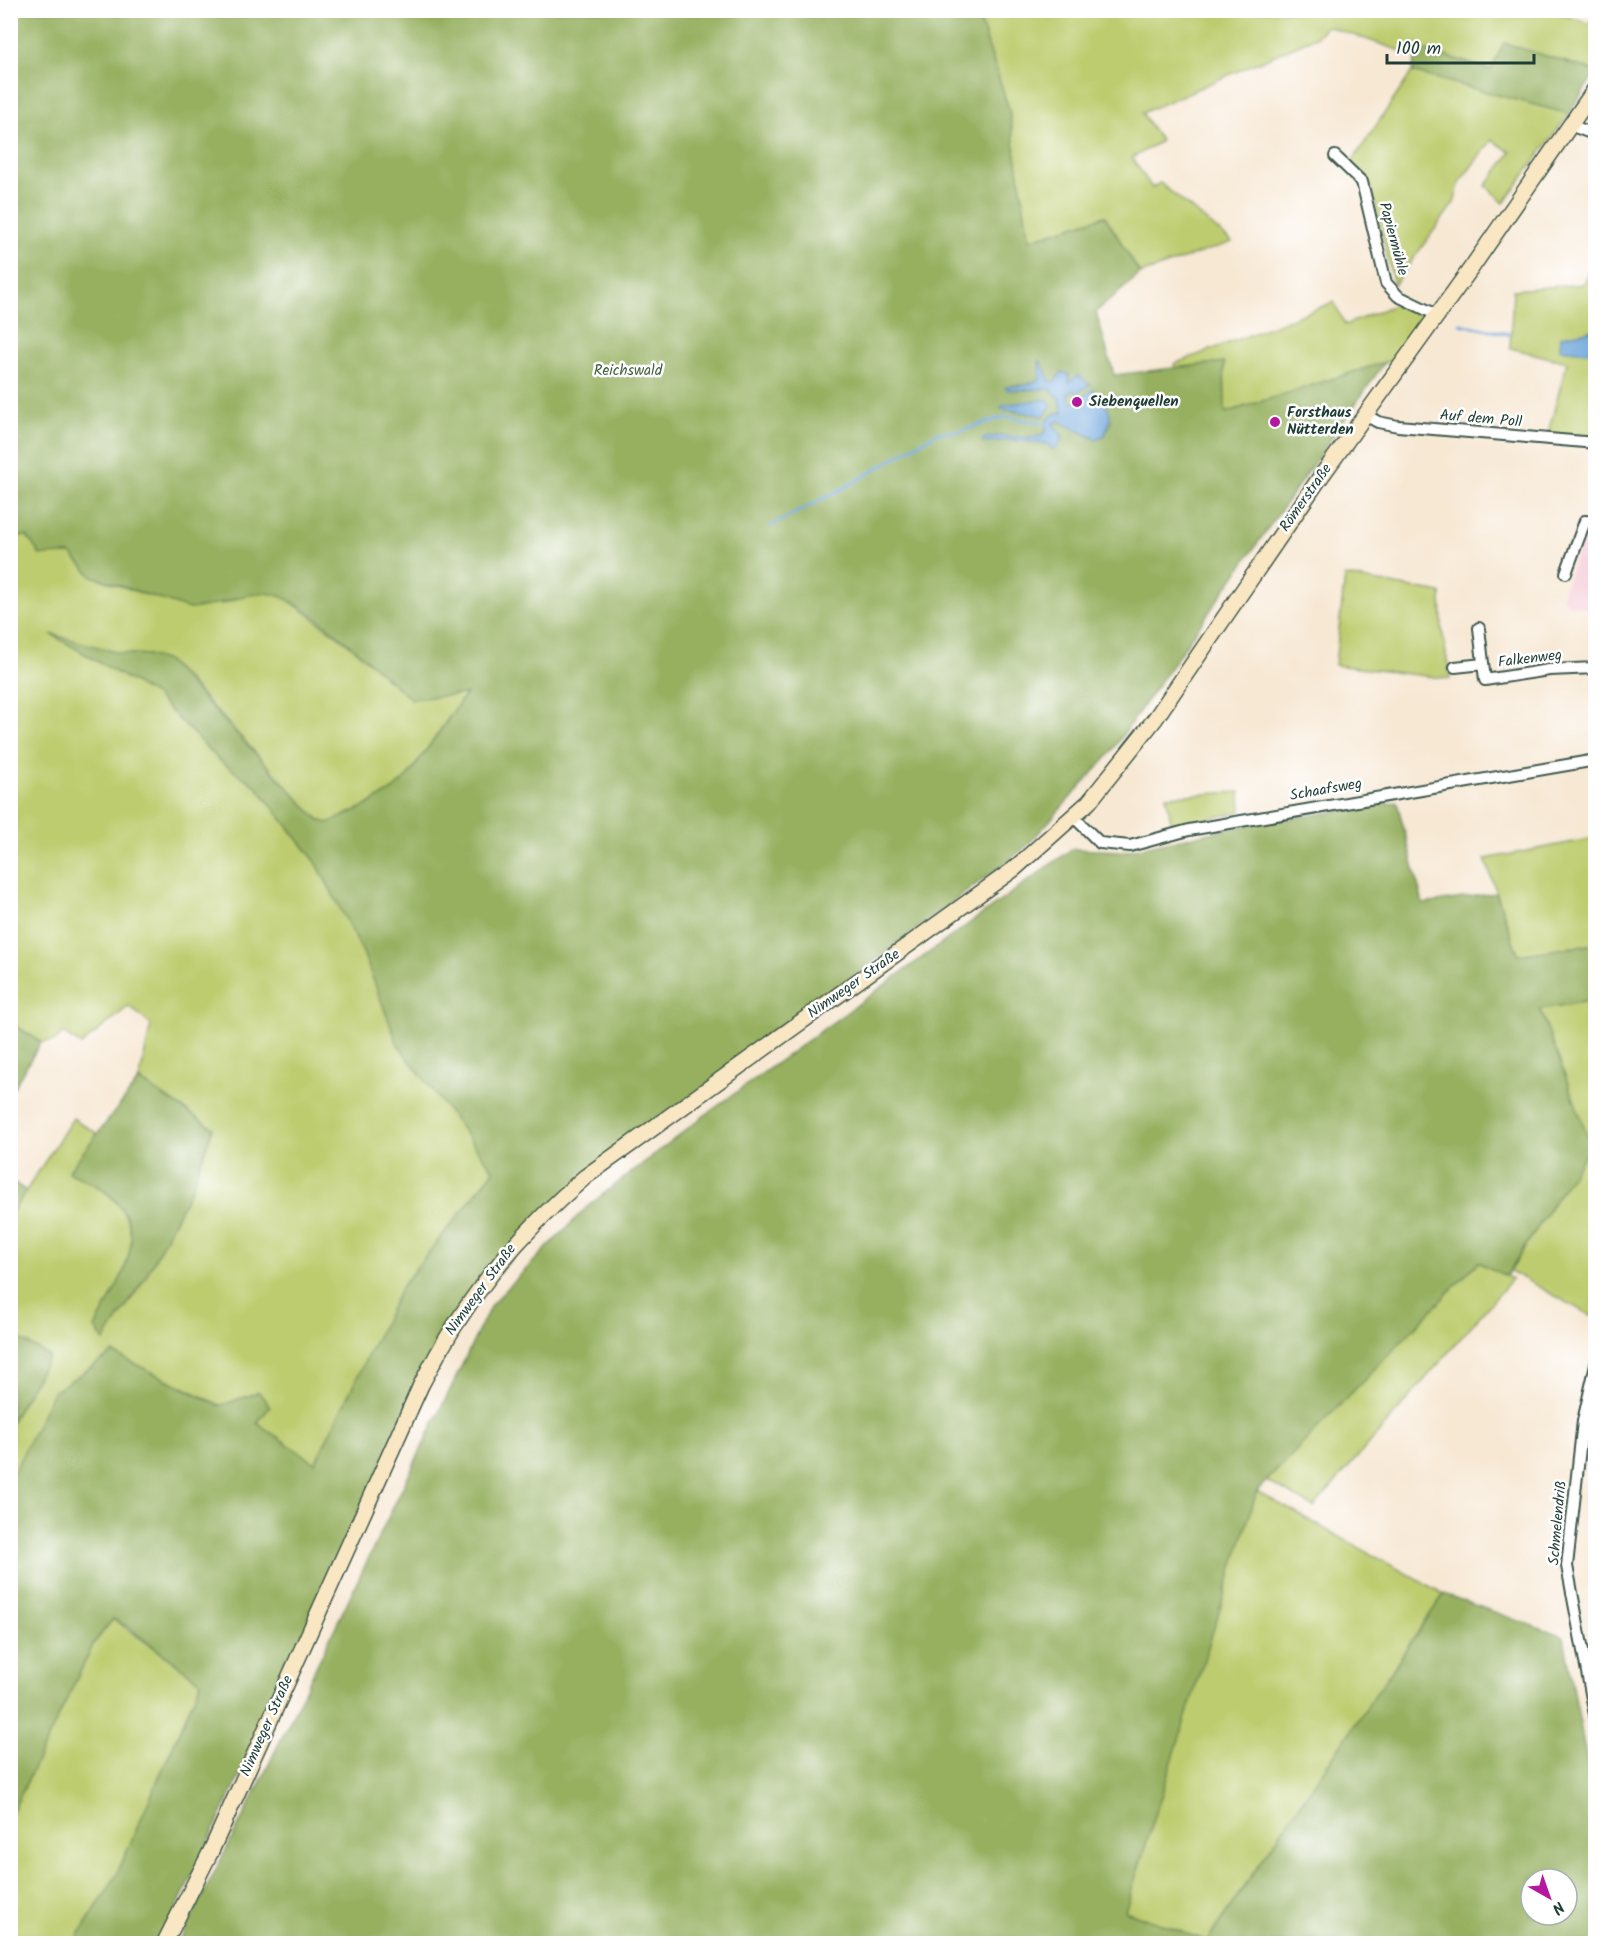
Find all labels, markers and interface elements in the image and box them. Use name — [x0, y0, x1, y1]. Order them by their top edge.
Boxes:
scale bar — [1387, 27, 1534, 65]
text: 100 m — [1396, 35, 1441, 64]
street label: Papiermühle — [1372, 200, 1414, 279]
park label: Reichswald — [594, 359, 663, 383]
place label: Siebenquellen — [1089, 390, 1179, 414]
marker: Siebenquellen — [1070, 395, 1084, 409]
place label: Forsthaus Nütterden — [1287, 401, 1354, 442]
street label: Auf dem Poll — [1439, 403, 1523, 435]
marker: Forsthaus Nütterden — [1268, 415, 1282, 429]
street label: Römerstraße — [1274, 459, 1339, 537]
street label: Falkenweg — [1497, 643, 1563, 675]
street label: Schaafsweg — [1288, 772, 1364, 808]
street label: Nimweger Straße — [803, 943, 906, 1025]
street label: Nimweger Straße — [439, 1239, 523, 1341]
street label: Schmelendriß — [1542, 1480, 1574, 1566]
street label: Nimweger Straße — [234, 1671, 300, 1781]
north arrow — [1519, 1867, 1579, 1927]
text: N — [1546, 1895, 1570, 1920]

